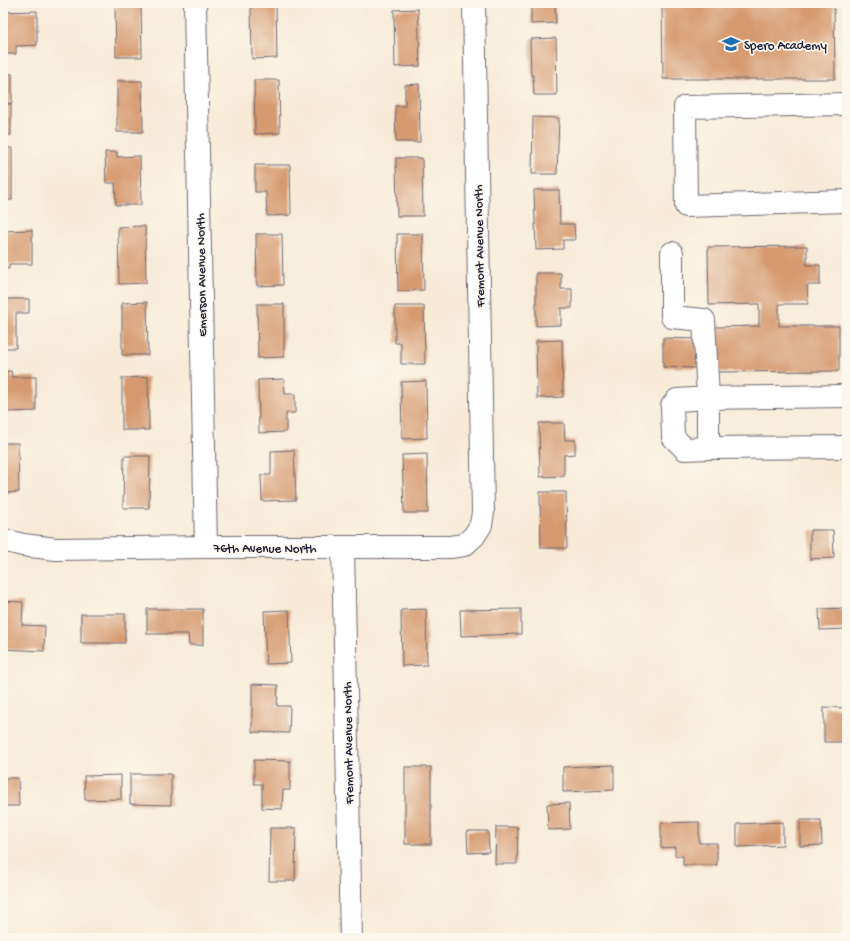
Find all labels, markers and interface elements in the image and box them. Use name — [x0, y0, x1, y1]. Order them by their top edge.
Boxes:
school or university icon: Spero Academy — [721, 34, 741, 54]
place label: Spero Academy — [744, 39, 827, 54]
street label: Fremont Avenue North — [472, 184, 489, 308]
street label: Emerson Avenue North — [194, 213, 211, 337]
street label: 76th Avenue North — [212, 542, 317, 557]
street label: Fremont Avenue North — [341, 681, 358, 805]

